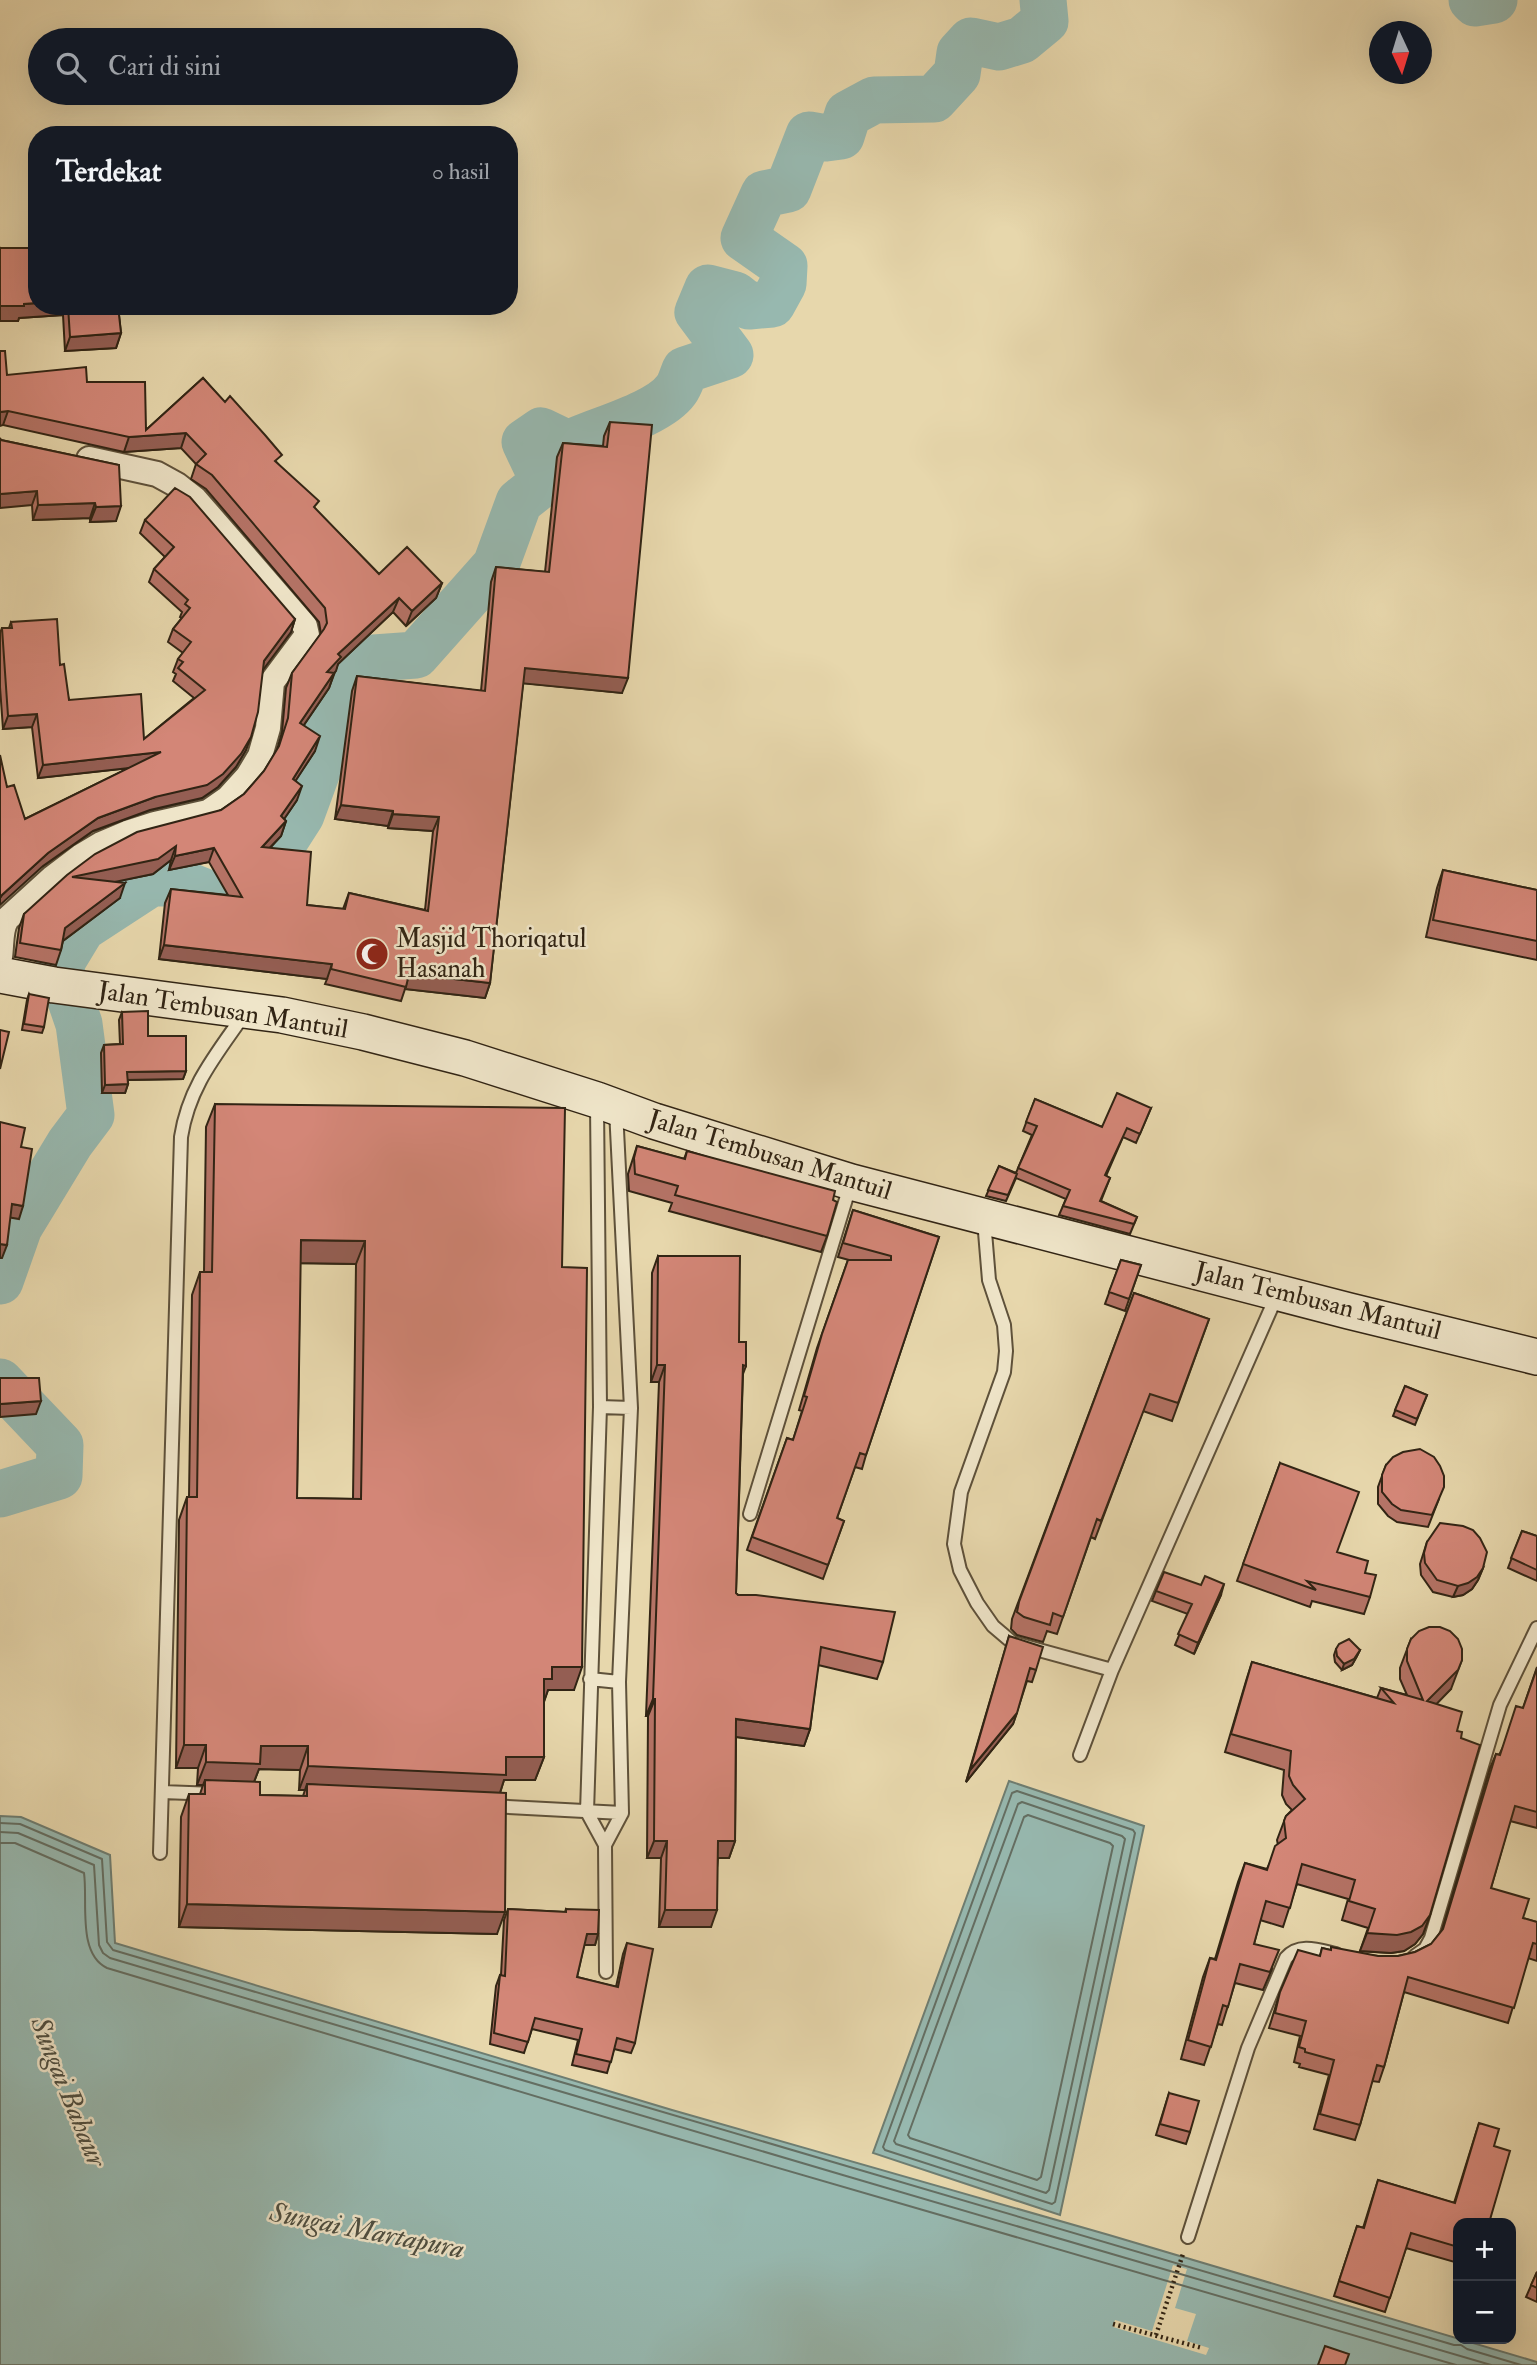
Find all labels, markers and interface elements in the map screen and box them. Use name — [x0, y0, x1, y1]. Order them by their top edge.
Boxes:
north arrow — [1369, 21, 1432, 84]
search box — [28, 28, 518, 105]
icon: search — [52, 48, 90, 86]
text: Cari di sini — [108, 51, 221, 83]
text: Terdekat — [56, 153, 161, 190]
text: 0 hasil — [432, 157, 490, 186]
place label: Masjid Thoriqatul Hasanah — [396, 923, 587, 985]
mosque icon: Masjid Thoriqatul Hasanah — [353, 935, 391, 973]
street label: Jalan Tembusan Mantuil — [95, 974, 351, 1046]
street label: Jalan Tembusan Mantuil — [643, 1102, 896, 1207]
street label: Jalan Tembusan Mantuil — [1190, 1255, 1445, 1347]
water label: Sungai Bahaur — [22, 2011, 115, 2174]
water label: Sungai Martapura — [266, 2195, 467, 2267]
map controls — [1453, 2218, 1516, 2344]
button: + — [1453, 2218, 1516, 2281]
button: − — [1453, 2281, 1516, 2344]

